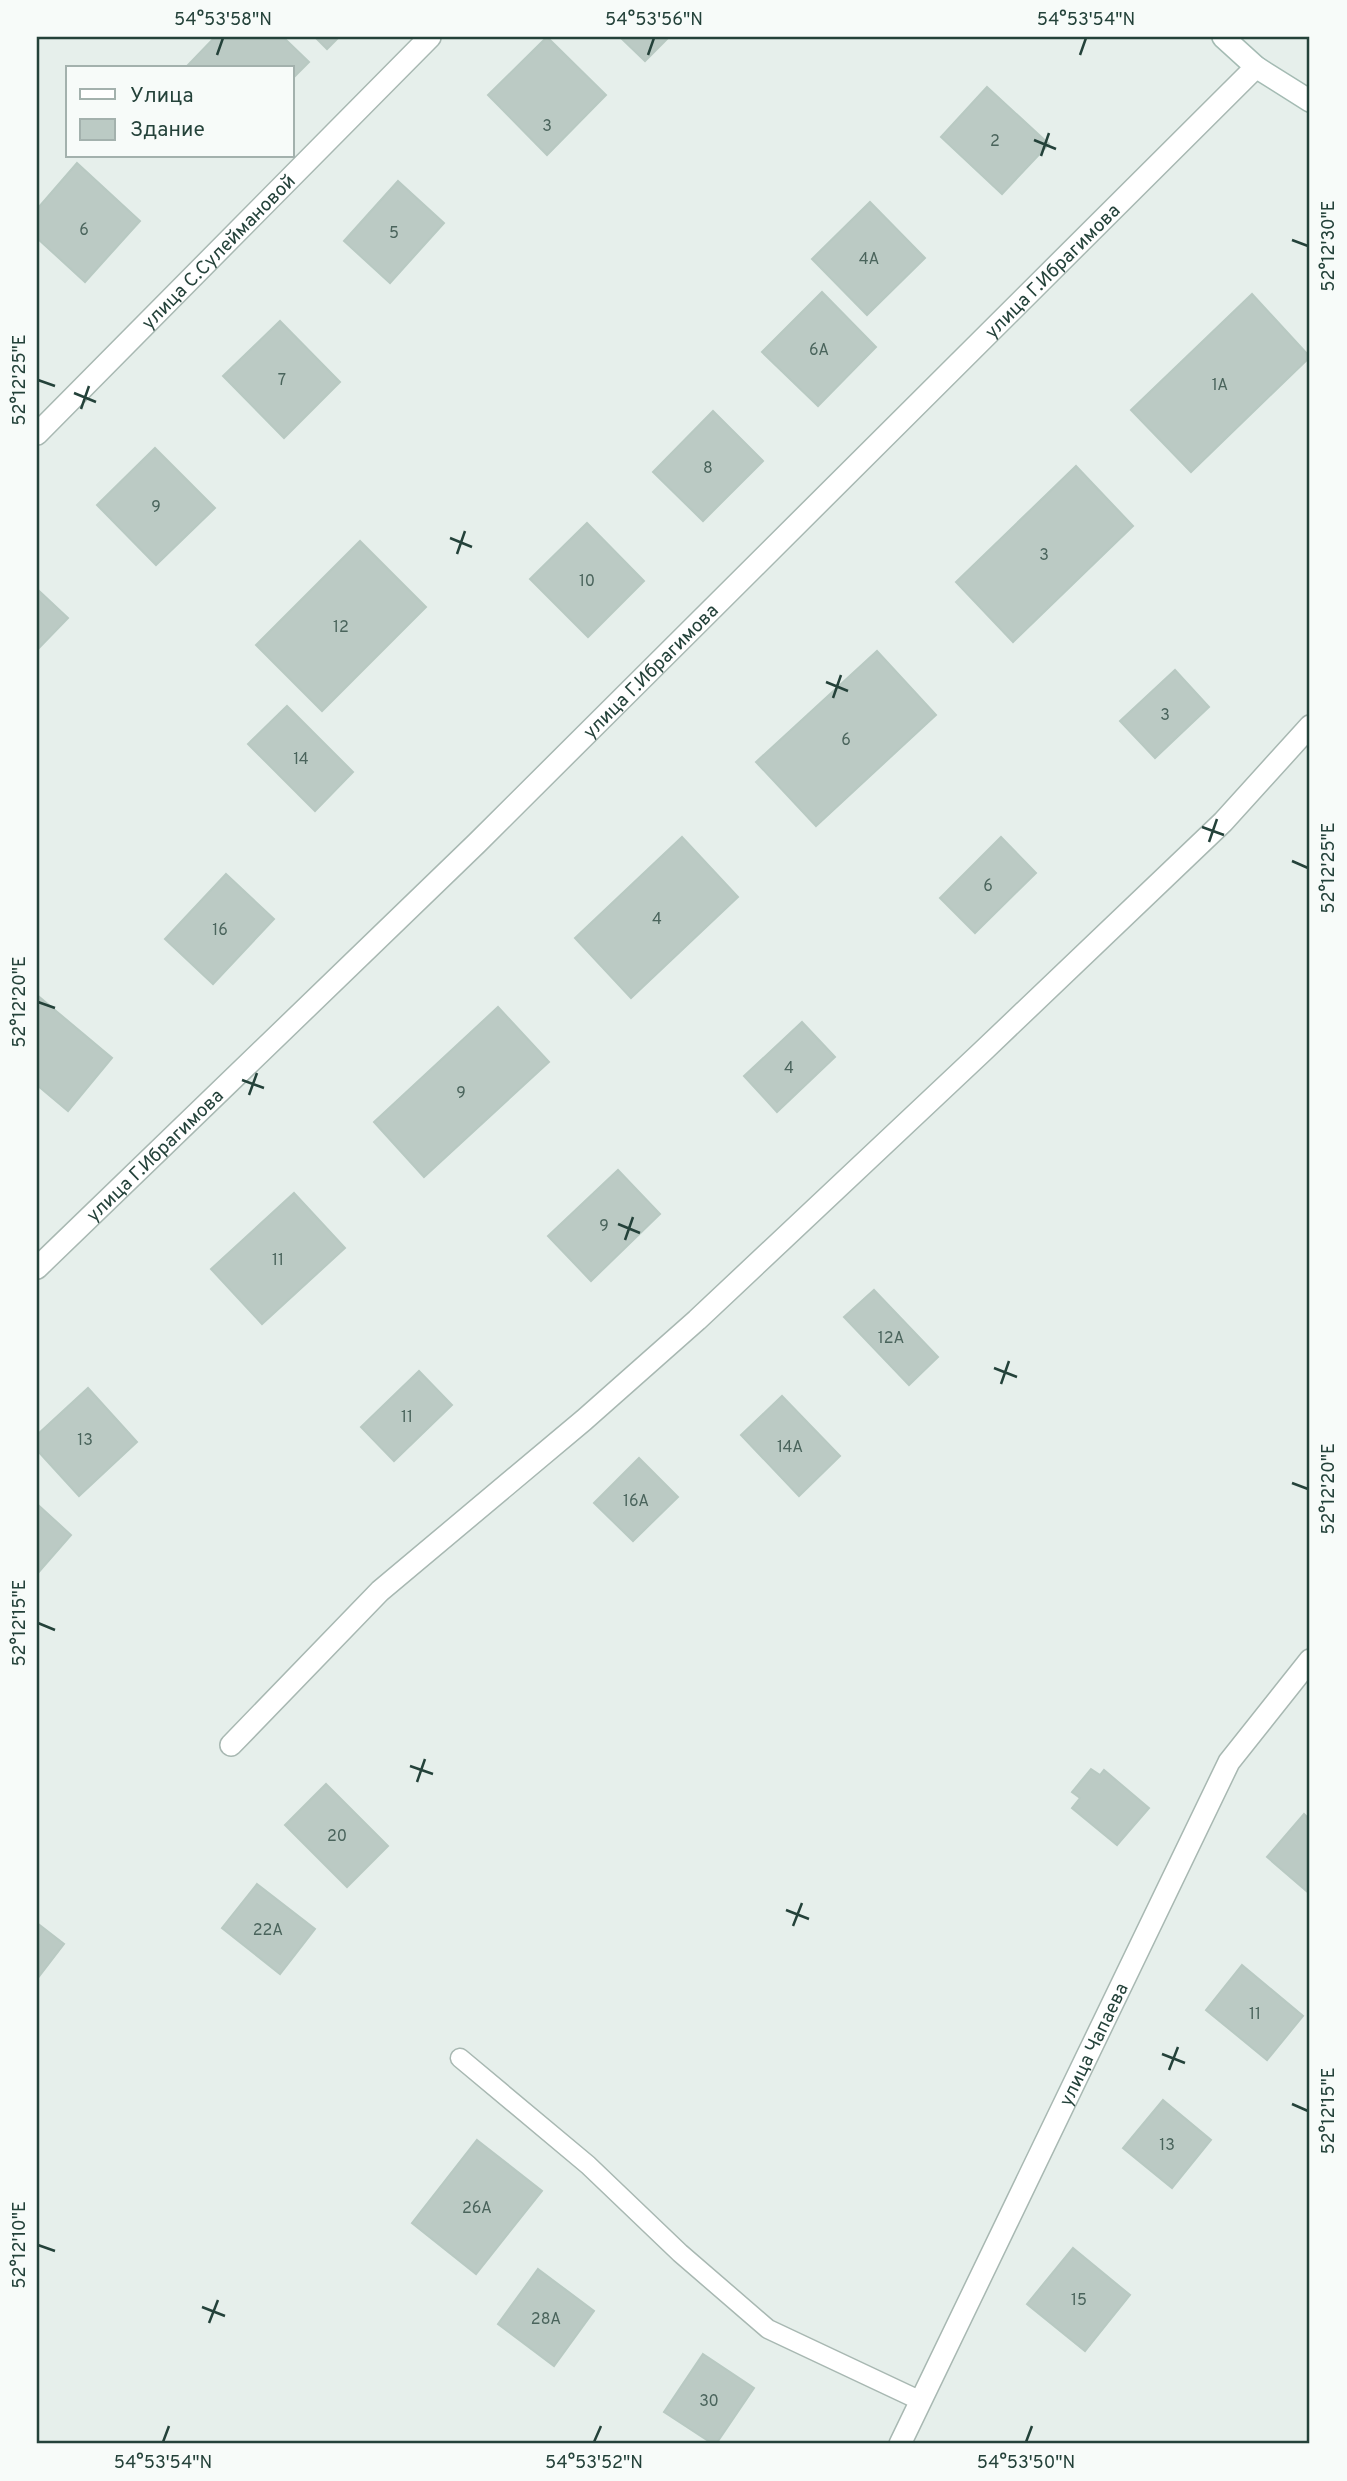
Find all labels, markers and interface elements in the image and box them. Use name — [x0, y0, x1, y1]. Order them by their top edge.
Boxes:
text: 54°53'58"N — [174, 9, 272, 32]
text: 54°53'56"N — [605, 9, 703, 32]
text: 54°53'54"N — [1037, 9, 1135, 32]
legend — [66, 66, 294, 158]
text: Улица — [130, 83, 194, 110]
text: Здание — [130, 117, 205, 144]
house number: 3 — [542, 117, 552, 137]
house number: 2 — [990, 132, 1000, 152]
street label: улица С.Сулеймановой — [137, 170, 301, 335]
street label: улица Г.Ибрагимова — [980, 199, 1126, 344]
text: 52°12'30"E — [1318, 200, 1341, 292]
house number: 6 — [79, 221, 89, 241]
house number: 5 — [389, 224, 399, 244]
house number: 4А — [859, 250, 879, 270]
text: 52°12'25"E — [9, 334, 32, 426]
house number: 6А — [809, 341, 829, 361]
house number: 7 — [278, 371, 286, 391]
house number: 1А — [1212, 376, 1228, 396]
house number: 8 — [703, 459, 713, 479]
house number: 9 — [151, 498, 161, 518]
house number: 3 — [1039, 546, 1049, 566]
house number: 10 — [579, 572, 595, 592]
street label: улица Г.Ибрагимова — [579, 599, 724, 745]
house number: 12 — [333, 618, 349, 638]
house number: 3 — [1160, 706, 1170, 726]
house number: 6 — [841, 731, 851, 751]
house number: 14 — [293, 750, 309, 770]
text: 52°12'25"E — [1318, 822, 1341, 914]
house number: 6 — [983, 877, 993, 897]
house number: 4 — [652, 910, 662, 930]
house number: 16 — [212, 921, 228, 941]
text: 52°12'20"E — [9, 956, 32, 1048]
house number: 4 — [784, 1059, 794, 1079]
house number: 9 — [456, 1084, 466, 1104]
street label: улица Г.Ибрагимова — [82, 1085, 229, 1228]
house number: 9 — [599, 1217, 609, 1237]
house number: 11 — [272, 1251, 284, 1271]
house number: 12А — [878, 1329, 904, 1349]
house number: 11 — [401, 1408, 413, 1428]
house number: 13 — [77, 1431, 93, 1451]
house number: 14А — [777, 1438, 803, 1458]
text: 52°12'20"E — [1318, 1443, 1341, 1535]
house number: 16А — [623, 1492, 649, 1512]
text: 52°12'15"E — [9, 1580, 32, 1666]
house number: 20 — [327, 1827, 347, 1847]
house number: 22А — [253, 1921, 283, 1941]
street label: улица Чапаева — [1055, 1979, 1135, 2111]
house number: 11 — [1249, 2005, 1261, 2025]
text: 52°12'15"E — [1318, 2068, 1341, 2154]
house number: 13 — [1159, 2136, 1175, 2156]
house number: 26А — [462, 2199, 492, 2219]
text: 52°12'10"E — [9, 2201, 32, 2289]
house number: 15 — [1071, 2291, 1087, 2311]
house number: 28А — [531, 2310, 561, 2330]
house number: 30 — [699, 2392, 719, 2412]
text: 54°53'54"N — [114, 2452, 212, 2475]
text: 54°53'52"N — [545, 2452, 643, 2475]
text: 54°53'50"N — [977, 2452, 1075, 2475]

